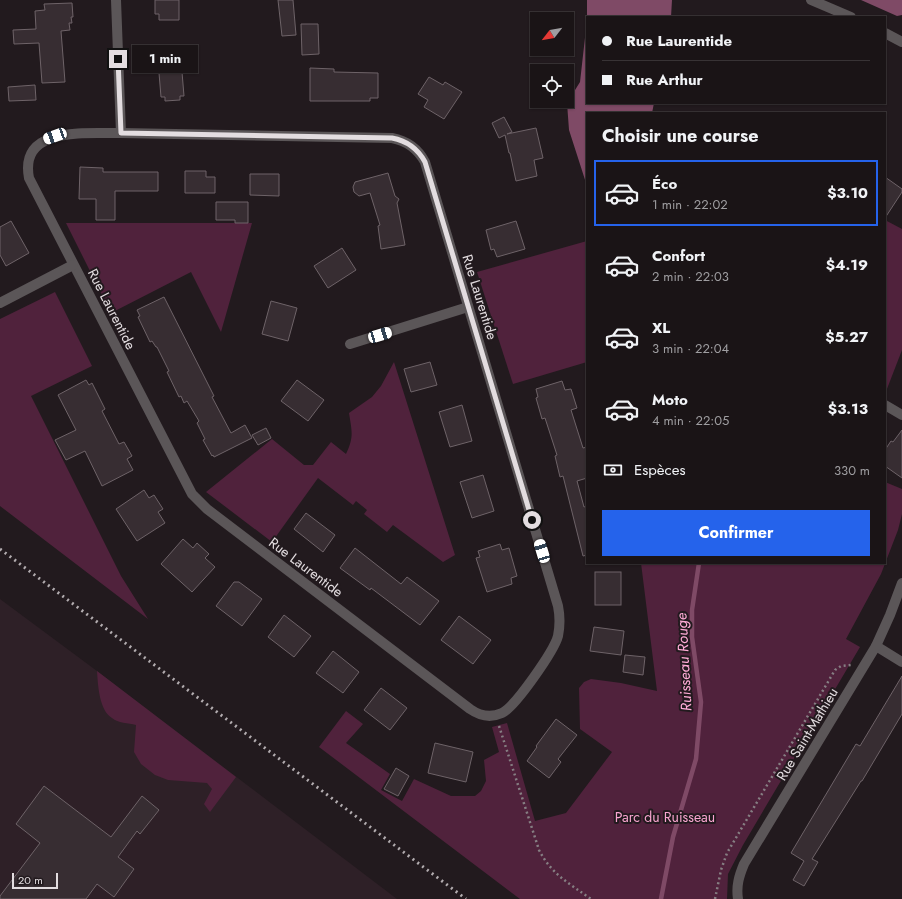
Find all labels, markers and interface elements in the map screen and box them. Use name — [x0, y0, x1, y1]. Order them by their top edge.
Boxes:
north arrow — [530, 12, 574, 56]
map controls — [530, 12, 574, 108]
text: Rue Laurentide — [626, 30, 732, 52]
callout: 1 min — [132, 45, 198, 73]
text: 1 min — [149, 49, 181, 68]
route end — [109, 50, 127, 68]
button: locate — [530, 64, 574, 108]
text: Rue Arthur — [626, 69, 703, 91]
text: Choisir une course — [602, 123, 759, 149]
car — [42, 126, 68, 146]
text: Éco — [652, 173, 677, 195]
icon: car — [604, 175, 640, 211]
text: $3.10 — [827, 182, 868, 204]
text: 1 min · 22:02 — [652, 195, 728, 214]
text: Confort — [652, 245, 705, 267]
icon: car — [604, 247, 640, 283]
street label: Rue Laurentide — [458, 252, 502, 342]
text: $4.19 — [826, 254, 868, 276]
street label: Rue Laurentide — [83, 265, 141, 353]
text: 2 min · 22:03 — [652, 267, 729, 286]
text: XL — [652, 317, 670, 339]
icon: car — [604, 319, 640, 355]
car — [367, 326, 393, 344]
text: $5.27 — [825, 326, 868, 348]
text: 3 min · 22:04 — [652, 339, 729, 358]
text: Moto — [652, 389, 688, 411]
icon: car — [604, 391, 640, 427]
text: $3.13 — [828, 398, 868, 420]
text: 4 min · 22:05 — [652, 411, 729, 430]
icon: cash — [602, 459, 624, 481]
text: Espèces — [634, 459, 686, 481]
text: 330 m — [834, 461, 870, 480]
button: Confirmer — [602, 510, 870, 556]
route start — [523, 511, 541, 529]
street label: Rue Laurentide — [265, 532, 347, 602]
car — [533, 538, 551, 564]
water label: Ruisseau Rouge — [670, 612, 698, 712]
street label: Rue Saint-Mathieu — [771, 684, 843, 784]
park label: Parc du Ruisseau — [615, 807, 715, 827]
scale bar — [12, 871, 58, 890]
text: 20 m — [18, 872, 43, 888]

